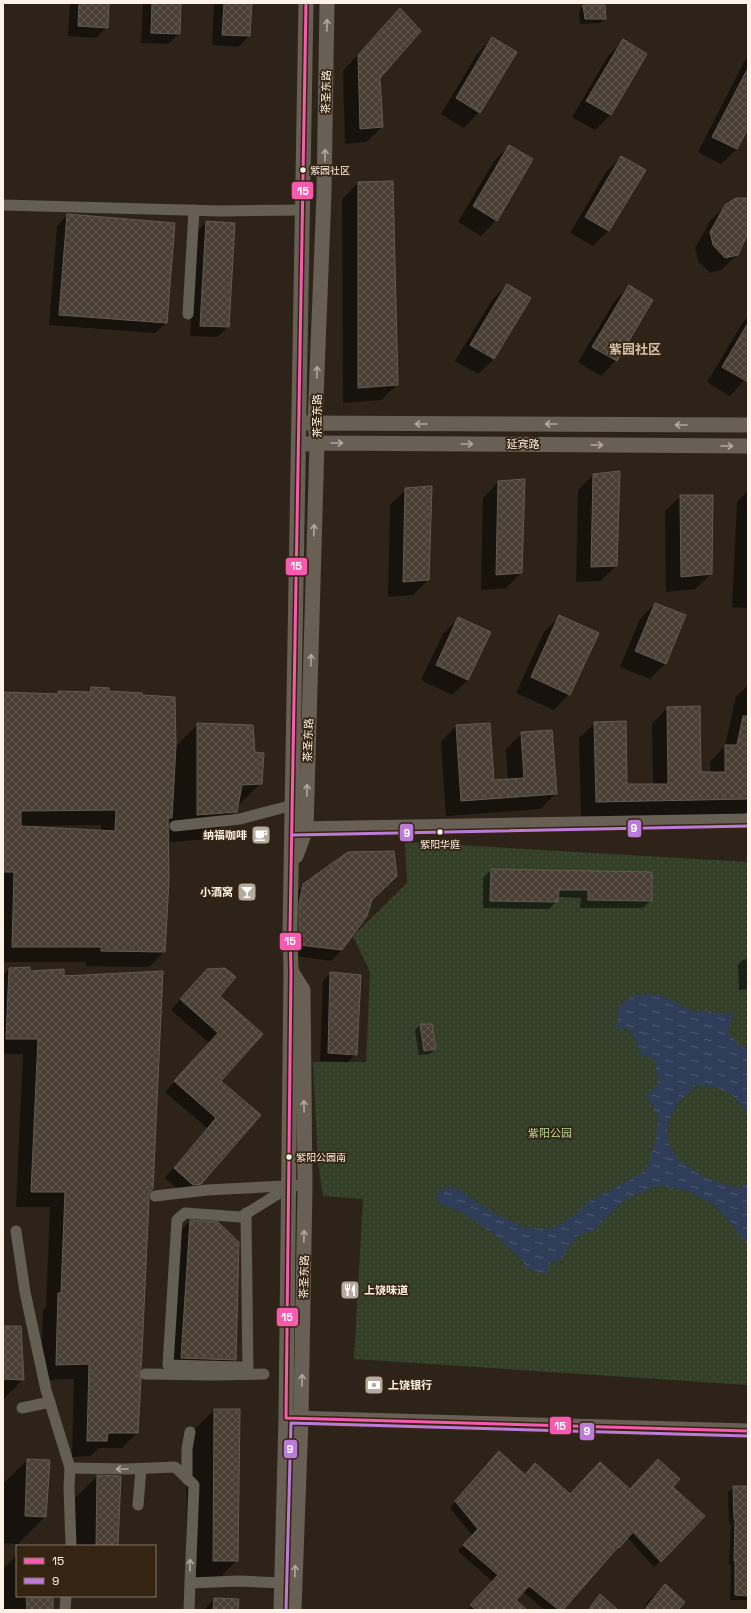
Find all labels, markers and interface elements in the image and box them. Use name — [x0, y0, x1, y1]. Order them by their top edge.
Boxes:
one-way arrow — [323, 19, 331, 32]
street label: 茶圣东路 — [319, 70, 333, 114]
one-way arrow — [321, 149, 329, 162]
place label: 紫园社区 — [310, 164, 350, 177]
marker: 紫园社区 — [298, 165, 308, 175]
line badge: 15 — [291, 181, 314, 200]
text: 15 — [297, 184, 309, 198]
district label: 紫园社区 — [609, 341, 661, 358]
one-way arrow — [313, 366, 321, 379]
street label: 茶圣东路 — [310, 394, 324, 438]
one-way arrow — [415, 420, 428, 428]
one-way arrow — [545, 420, 558, 428]
one-way arrow — [675, 421, 688, 429]
street label: 延宾路 — [507, 437, 540, 451]
one-way arrow — [330, 439, 343, 447]
one-way arrow — [460, 440, 473, 448]
one-way arrow — [590, 441, 603, 449]
one-way arrow — [720, 442, 733, 450]
one-way arrow — [311, 524, 318, 537]
line badge: 15 — [285, 557, 308, 576]
text: 15 — [290, 559, 302, 573]
one-way arrow — [307, 654, 314, 667]
street label: 茶圣东路 — [300, 718, 316, 762]
one-way arrow — [303, 784, 311, 797]
line badge: 9 — [627, 819, 642, 838]
text: 9 — [631, 821, 638, 835]
line badge: 9 — [399, 823, 414, 842]
cafe icon: 纳福咖啡 — [250, 824, 272, 846]
text: 9 — [404, 826, 411, 840]
marker: 紫阳华庭 — [435, 827, 445, 837]
place label: 纳福咖啡 — [203, 828, 247, 842]
place label: 紫阳华庭 — [420, 838, 460, 851]
bar icon: 小酒窝 — [236, 881, 258, 903]
place label: 小酒窝 — [200, 885, 233, 899]
line badge: 15 — [279, 932, 302, 951]
text: 15 — [284, 934, 296, 948]
one-way arrow — [300, 1100, 308, 1113]
park label: 紫阳公园 — [528, 1126, 572, 1140]
place label: 紫阳公园南 — [296, 1151, 346, 1164]
marker: 紫阳公园南 — [284, 1152, 294, 1162]
one-way arrow — [301, 1230, 308, 1243]
street label: 茶圣东路 — [297, 1255, 311, 1299]
restaurant icon: 上饶味道 — [339, 1279, 361, 1301]
place label: 上饶味道 — [364, 1283, 408, 1297]
line badge: 15 — [276, 1307, 299, 1327]
text: 15 — [281, 1310, 293, 1324]
one-way arrow — [298, 1374, 305, 1387]
bank icon: 上饶银行 — [363, 1374, 385, 1396]
place label: 上饶银行 — [388, 1378, 432, 1392]
line badge: 15 — [549, 1416, 572, 1435]
text: 15 — [554, 1419, 566, 1433]
line badge: 9 — [579, 1422, 595, 1441]
text: 9 — [584, 1424, 591, 1438]
line badge: 9 — [283, 1439, 298, 1459]
text: 9 — [287, 1442, 294, 1456]
one-way arrow — [116, 1465, 129, 1473]
legend — [16, 1545, 156, 1597]
text: 15 — [52, 1553, 64, 1569]
one-way arrow — [186, 1559, 194, 1572]
one-way arrow — [291, 1565, 299, 1578]
text: 9 — [52, 1573, 59, 1589]

